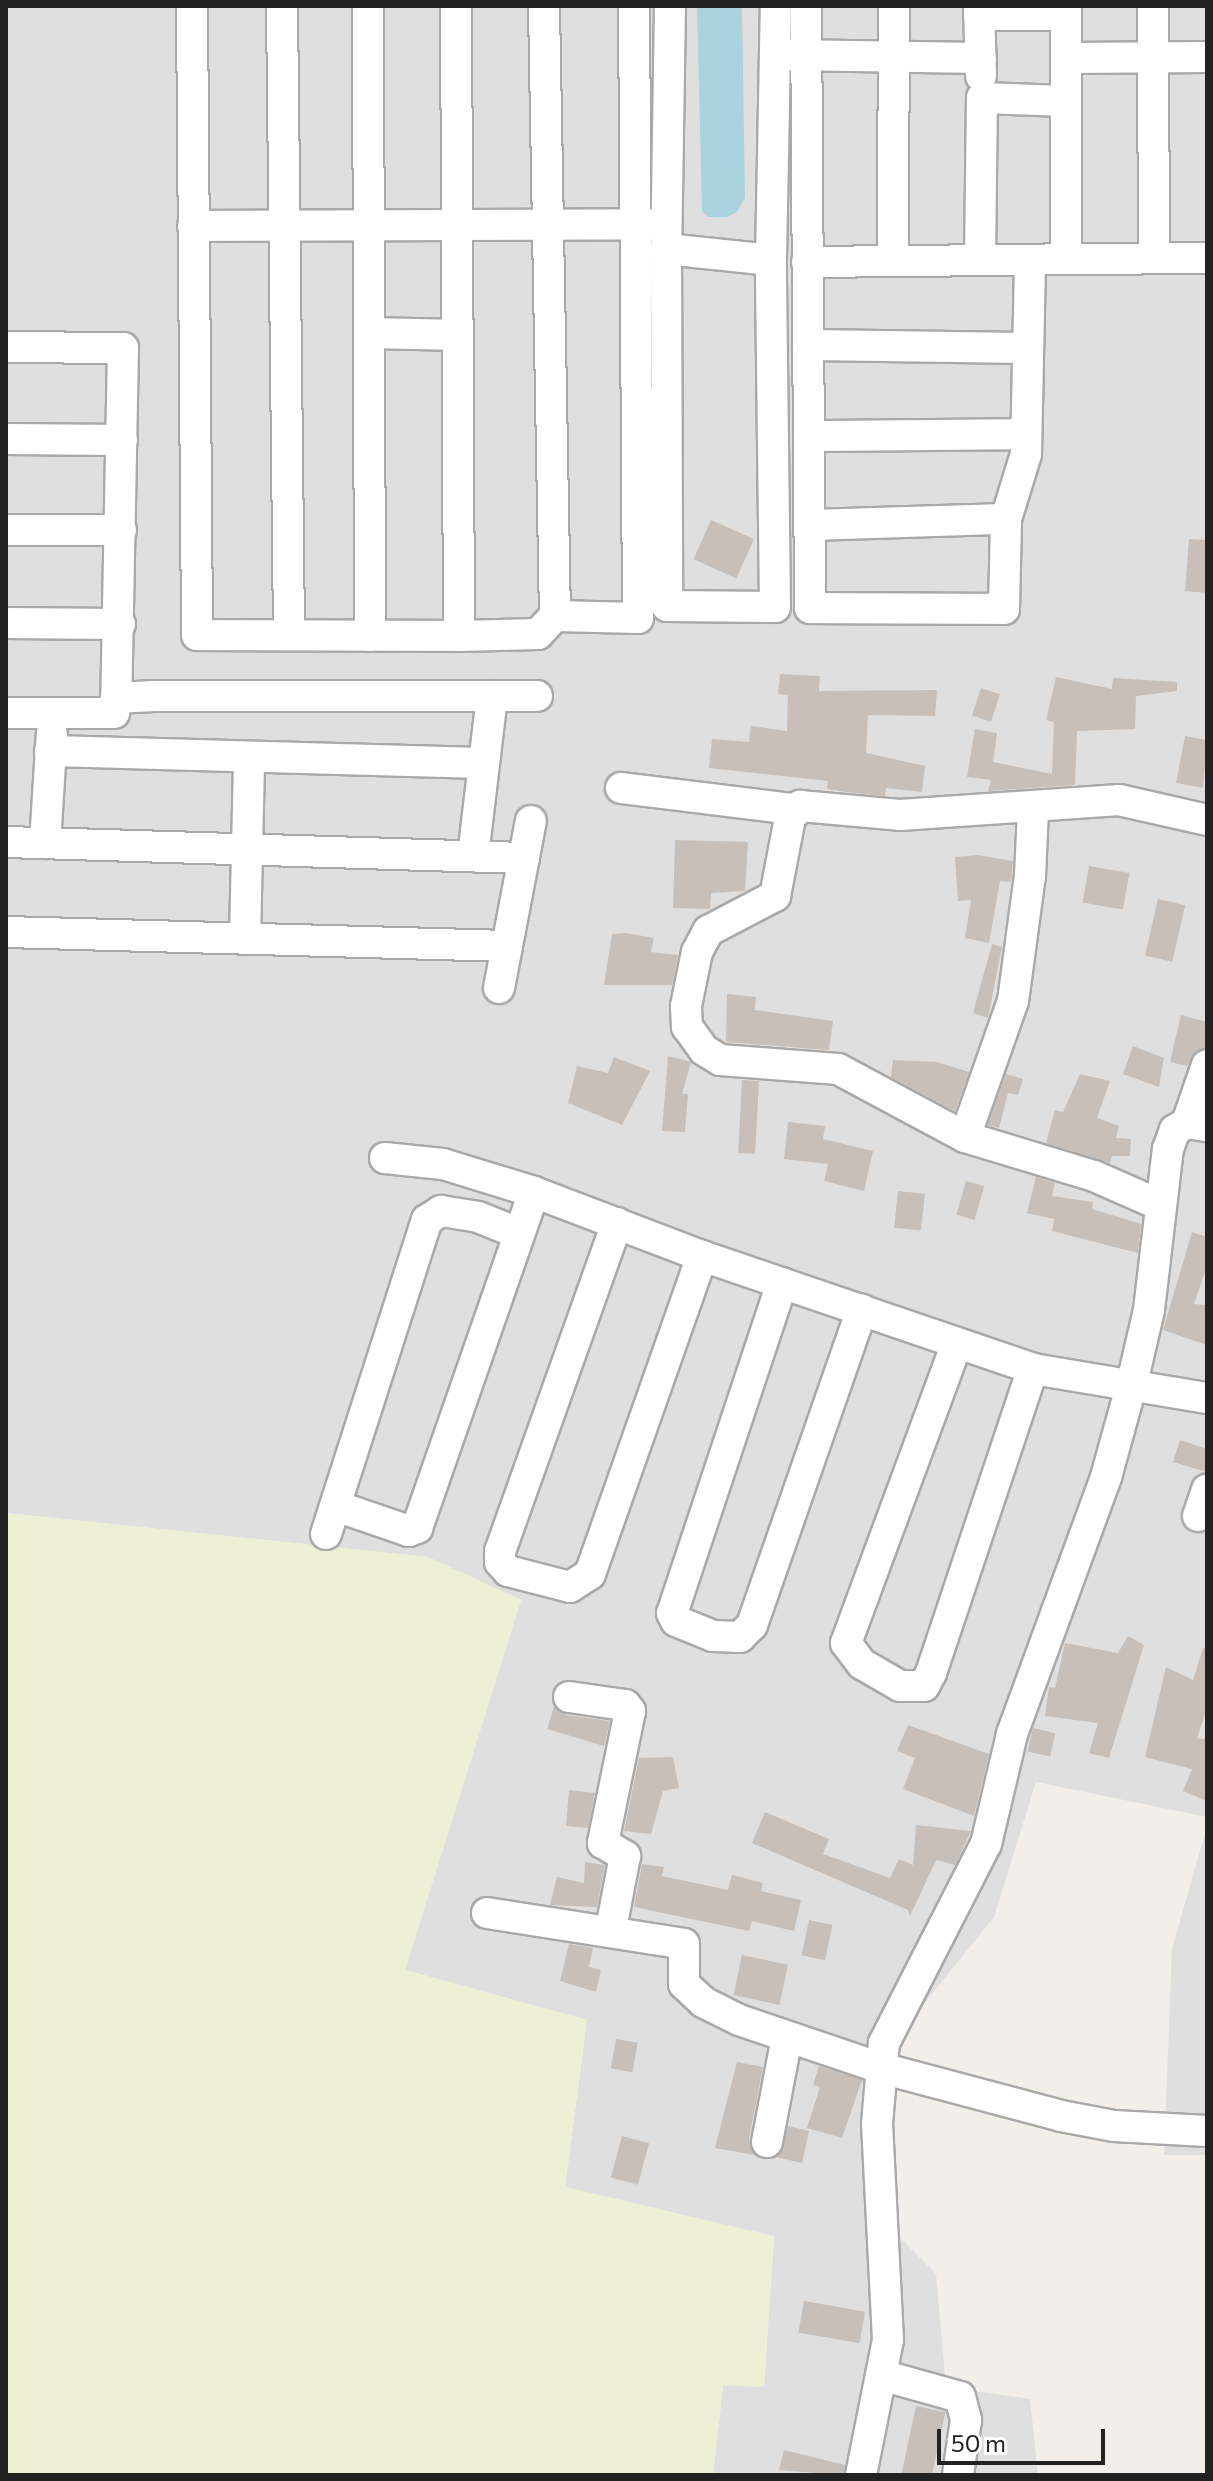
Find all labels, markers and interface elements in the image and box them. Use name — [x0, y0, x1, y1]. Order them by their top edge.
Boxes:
scale bar — [941, 2413, 1109, 2463]
text: 50 m — [951, 2428, 1006, 2457]

